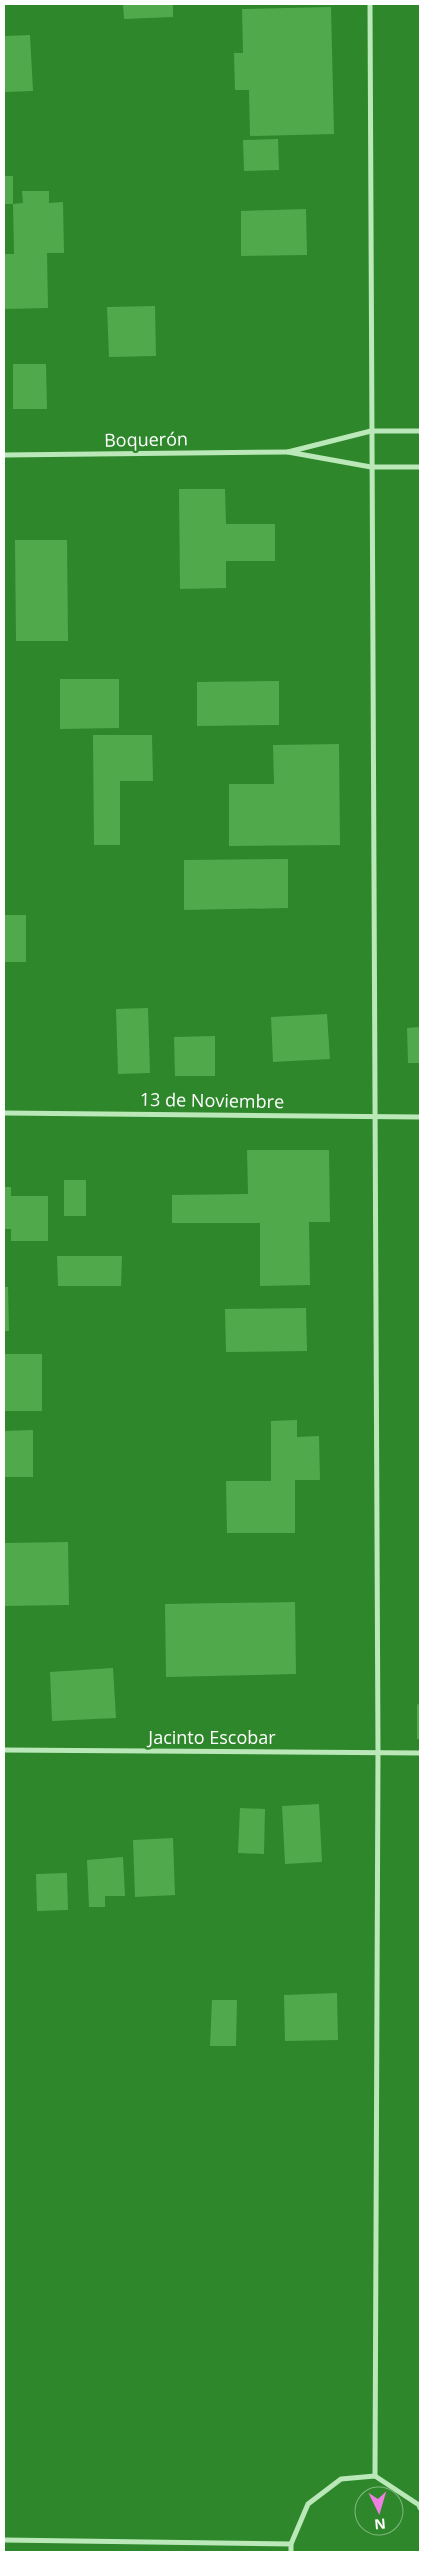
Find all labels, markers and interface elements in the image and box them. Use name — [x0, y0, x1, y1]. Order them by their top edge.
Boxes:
street label: Boquerón — [104, 426, 188, 452]
street label: 13 de Noviembre — [140, 1087, 284, 1113]
street label: Jacinto Escobar — [146, 1725, 276, 1749]
north arrow — [354, 2486, 404, 2536]
text: N — [374, 2514, 387, 2534]

